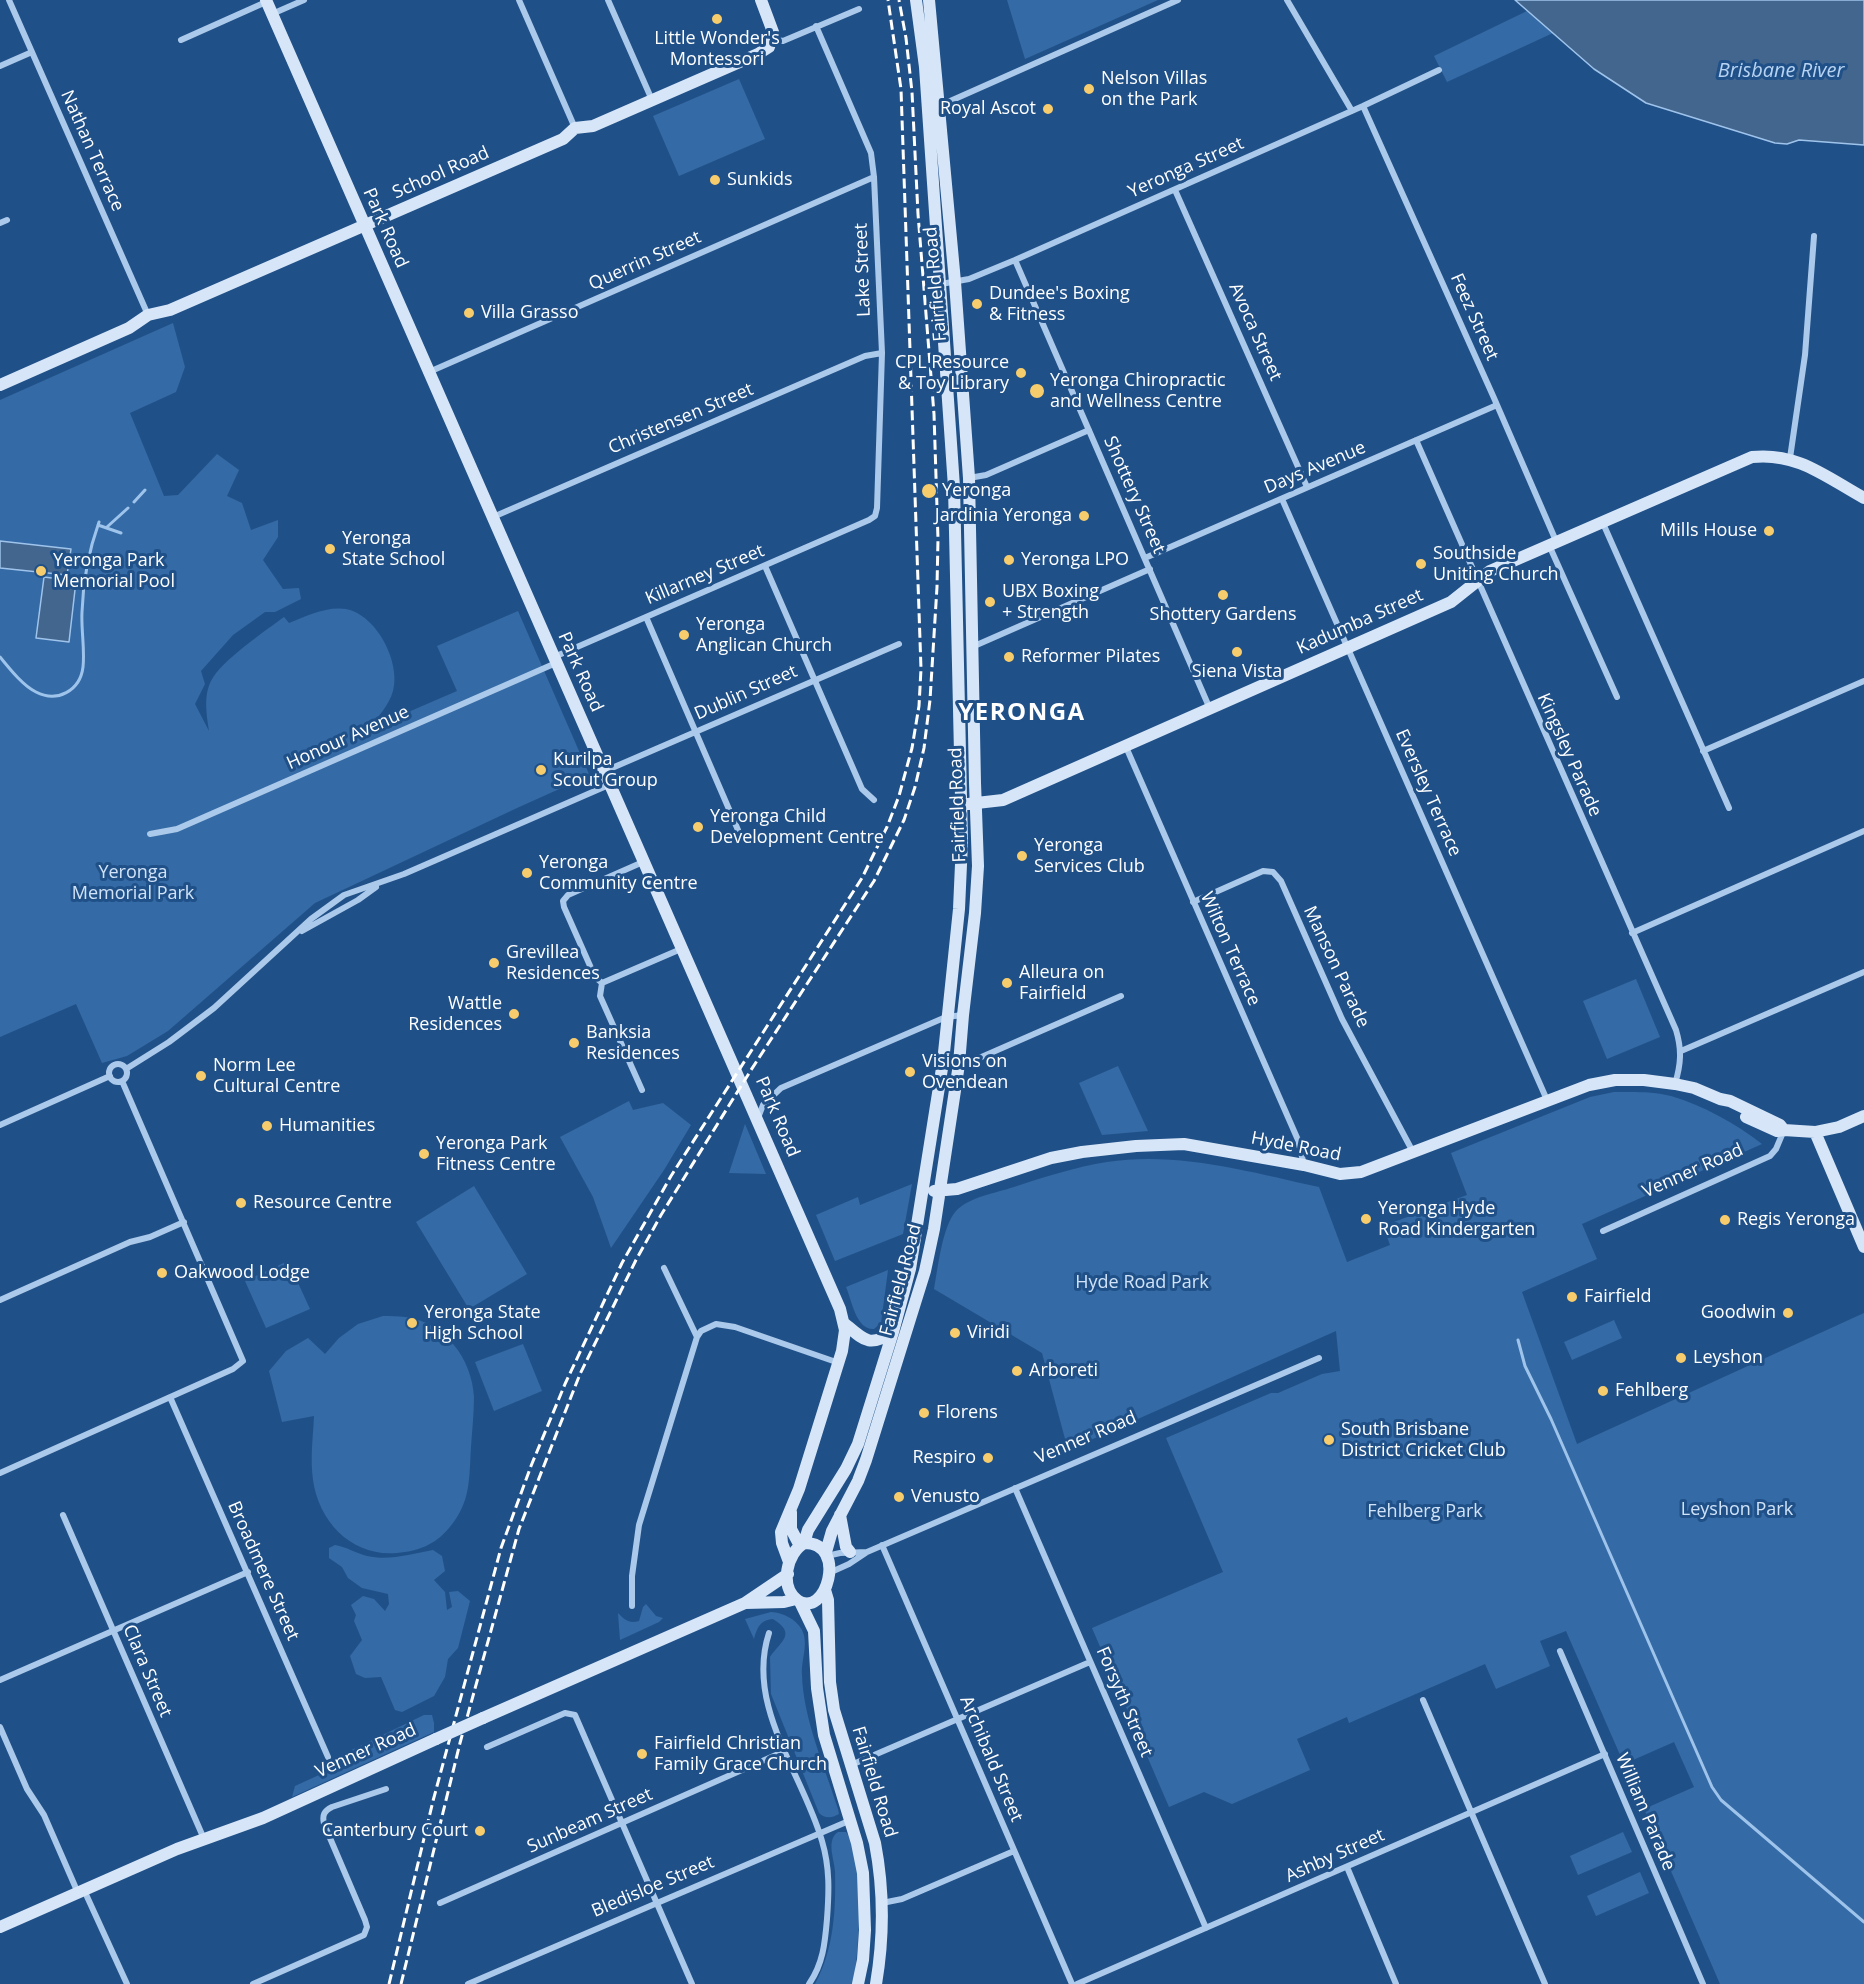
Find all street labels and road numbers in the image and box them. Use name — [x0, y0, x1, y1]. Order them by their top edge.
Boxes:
street label: Nathan Terrace — [56, 87, 128, 215]
street label: Yeronga Street — [1125, 133, 1247, 203]
street label: School Road — [389, 142, 493, 204]
street label: Park Road — [358, 185, 412, 271]
street label: Lake Street — [851, 223, 875, 317]
street label: Fairfield Road — [920, 226, 952, 342]
street label: Querrin Street — [586, 227, 704, 295]
street label: Feez Street — [1445, 270, 1503, 364]
street label: Avoca Street — [1224, 280, 1286, 384]
street label: Christensen Street — [605, 379, 757, 459]
street label: Shottery Street — [1099, 433, 1169, 557]
street label: Days Avenue — [1261, 437, 1369, 499]
street label: Killarney Street — [642, 540, 768, 610]
street label: Kadumba Street — [1294, 585, 1426, 659]
street label: Park Road — [553, 629, 607, 715]
street label: Dublin Street — [691, 661, 801, 725]
street label: Kingsley Parade — [1532, 690, 1606, 820]
street label: Honour Avenue — [283, 701, 413, 775]
street label: Eversley Terrace — [1390, 726, 1466, 860]
street label: Fairfield Road — [945, 747, 971, 863]
street label: Wilton Terrace — [1195, 889, 1265, 1009]
street label: Manson Parade — [1298, 903, 1374, 1031]
street label: Park Road — [750, 1074, 804, 1160]
street label: Hyde Road — [1249, 1128, 1343, 1166]
street label: Venner Road — [1639, 1139, 1747, 1203]
street label: Fairfield Road — [876, 1222, 926, 1338]
street label: Venner Road — [1032, 1407, 1140, 1469]
street label: Broadmere Street — [223, 1498, 303, 1644]
street label: Clara Street — [118, 1622, 176, 1720]
street label: Forsyth Street — [1091, 1644, 1157, 1760]
street label: Archibald Street — [955, 1693, 1027, 1825]
street label: Venner Road — [312, 1719, 420, 1783]
street label: Fairfield Road — [847, 1724, 901, 1840]
street label: William Parade — [1611, 1750, 1679, 1874]
street label: Sunbeam Street — [524, 1784, 656, 1858]
street label: Ashby Street — [1282, 1825, 1388, 1887]
street label: Bledisloe Street — [589, 1851, 717, 1923]

